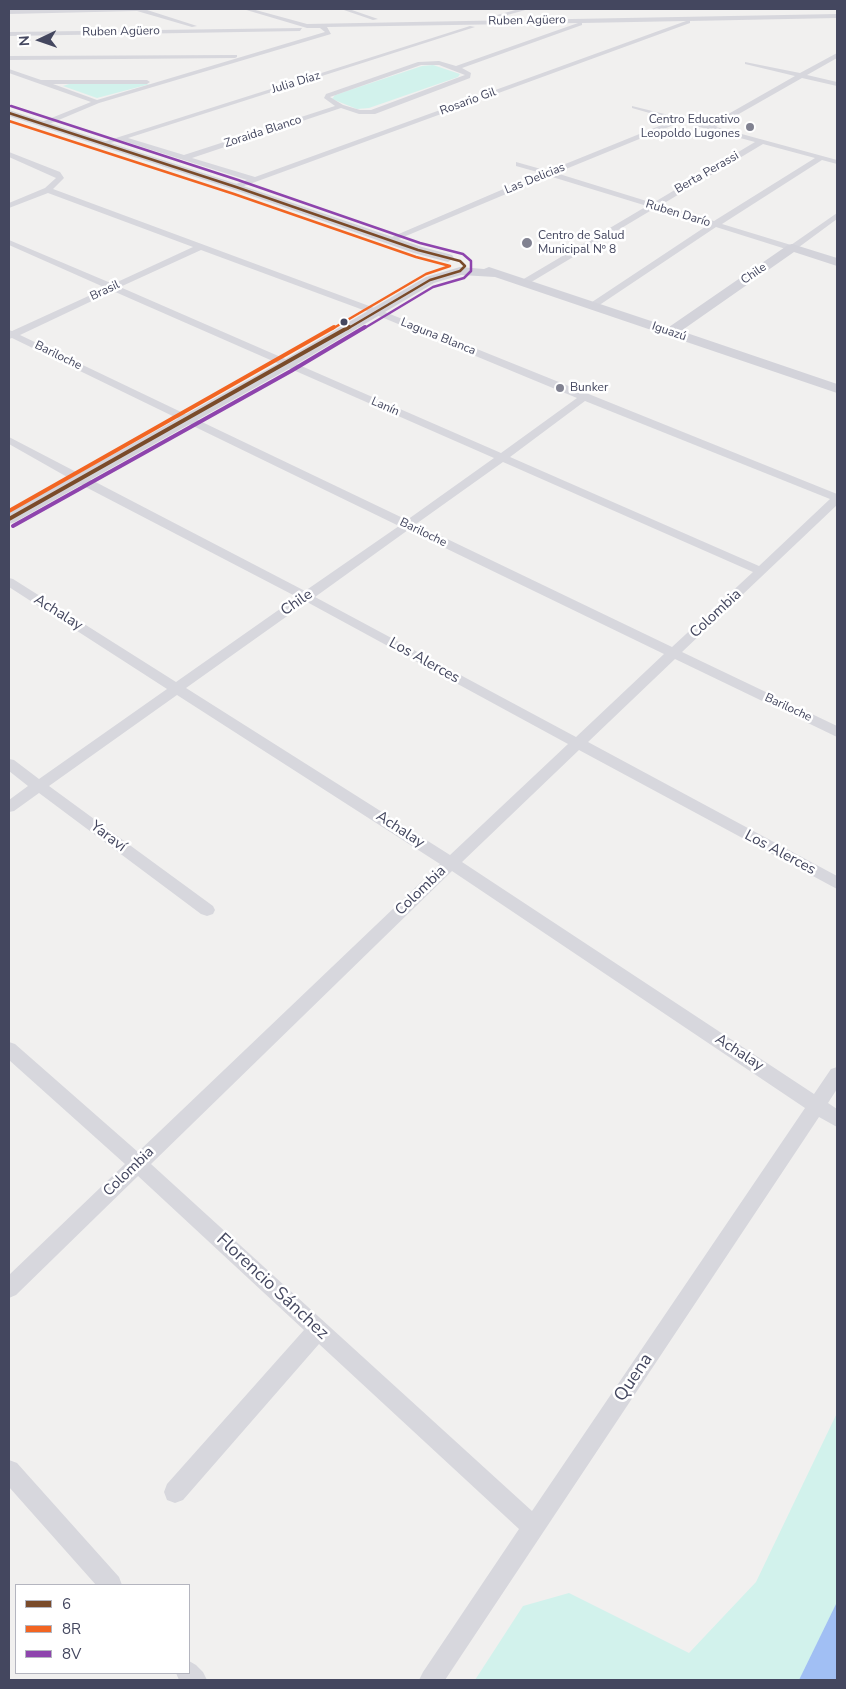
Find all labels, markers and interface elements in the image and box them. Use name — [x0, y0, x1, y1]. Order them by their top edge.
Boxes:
street label: Ruben Agüero — [488, 13, 566, 29]
north arrow — [15, 15, 65, 65]
street label: Ruben Agüero — [82, 24, 160, 40]
text: N — [15, 35, 34, 47]
street label: Julia Díaz — [270, 69, 322, 97]
street label: Rosario Gil — [438, 85, 498, 119]
street label: Zoraida Blanco — [223, 113, 303, 151]
place label: Centro Educativo Leopoldo Lugones — [641, 113, 740, 141]
marker: Centro Educativo Leopoldo Lugones — [744, 121, 756, 133]
street label: Berta Perassi — [672, 149, 742, 197]
street label: Las Delicias — [503, 160, 567, 198]
street label: Ruben Darío — [644, 197, 712, 231]
place label: Centro de Salud Municipal Nº 8 — [538, 229, 625, 257]
marker: Centro de Salud Municipal Nº 8 — [520, 236, 534, 250]
street label: Chile — [739, 260, 769, 288]
street label: Brasil — [88, 278, 122, 304]
street label: Laguna Blanca — [398, 315, 478, 359]
unlabelled marker — [339, 317, 349, 327]
street label: Iguazú — [650, 319, 688, 345]
street label: Bariloche — [32, 338, 84, 374]
place label: Bunker — [570, 381, 608, 395]
marker: Bunker — [554, 382, 566, 394]
street label: Lanín — [369, 394, 401, 420]
street label: Bariloche — [397, 515, 449, 551]
street label: Chile — [278, 586, 316, 620]
street label: Colombia — [687, 586, 745, 642]
street label: Achalay — [30, 591, 86, 635]
street label: Los Alerces — [386, 634, 462, 688]
street label: Bariloche — [762, 691, 814, 725]
street label: Achalay — [372, 808, 428, 852]
street label: Yaraví — [87, 818, 129, 856]
street label: Los Alerces — [741, 827, 819, 879]
street label: Colombia — [392, 862, 450, 920]
street label: Achalay — [711, 1031, 767, 1075]
street label: Colombia — [100, 1143, 158, 1201]
street label: Florencio Sánchez — [211, 1229, 333, 1345]
street label: Quena — [610, 1350, 658, 1406]
legend — [15, 1584, 190, 1674]
text: 6 — [62, 1594, 71, 1614]
text: 8R — [62, 1619, 81, 1639]
text: 8V — [62, 1644, 81, 1664]

